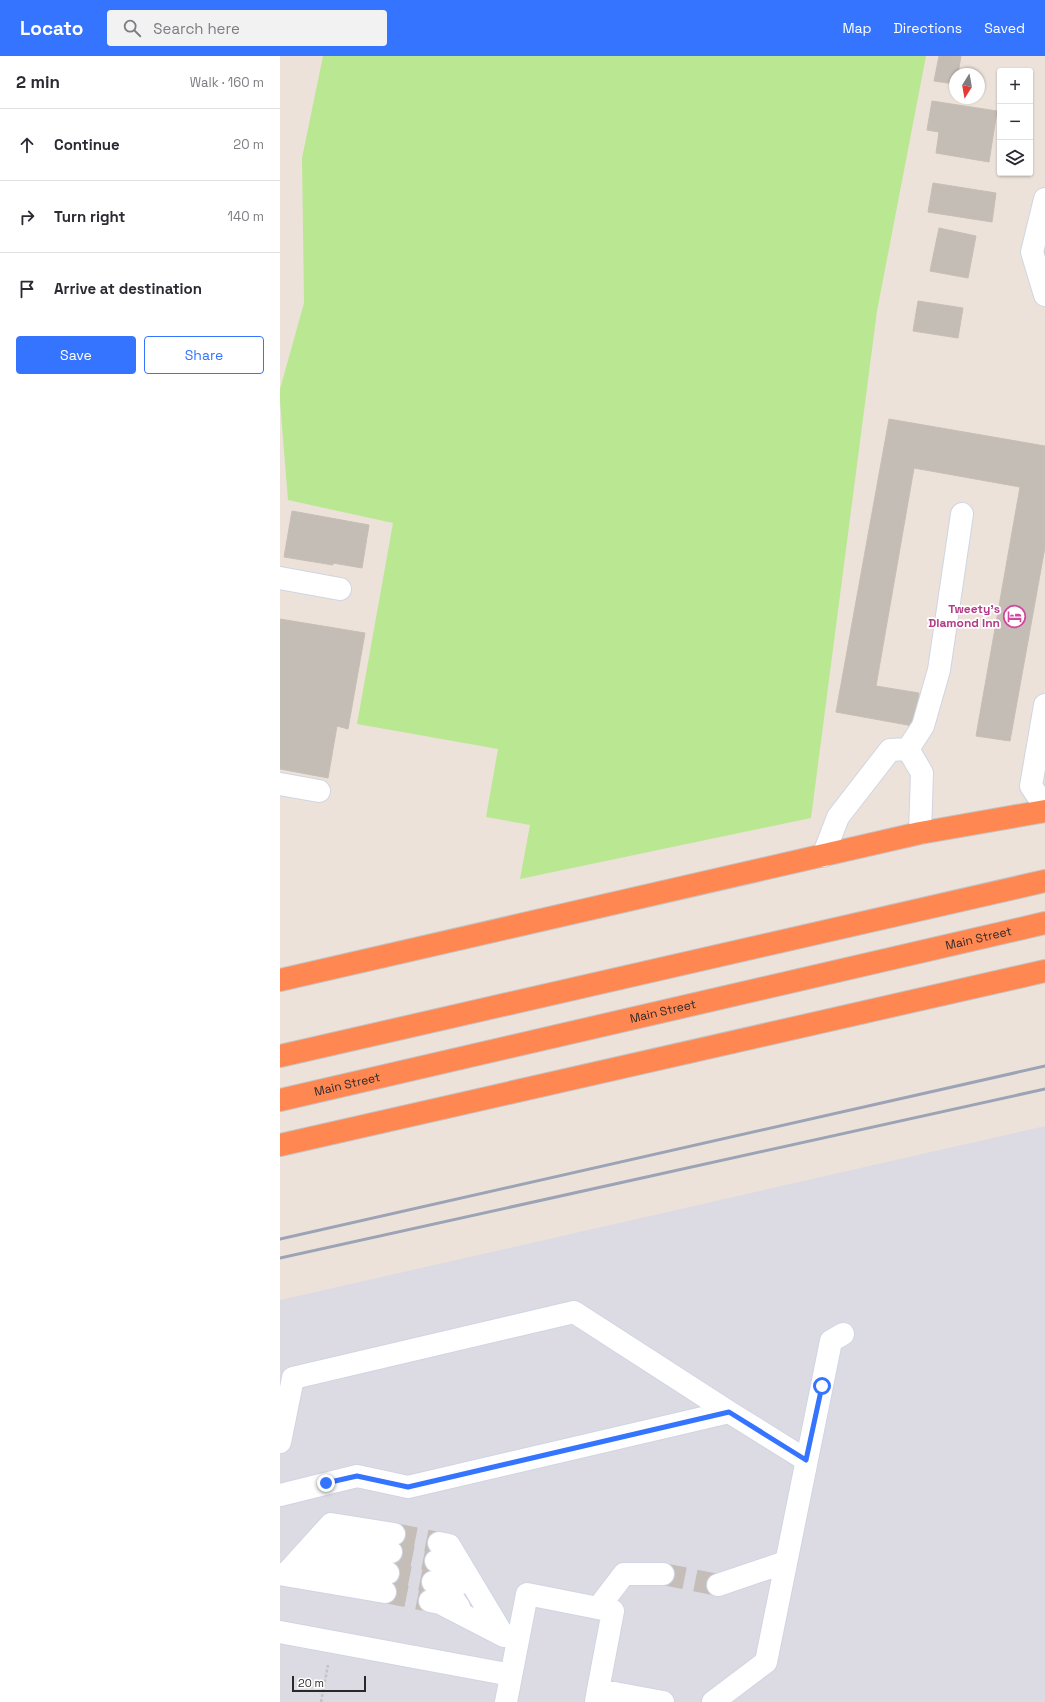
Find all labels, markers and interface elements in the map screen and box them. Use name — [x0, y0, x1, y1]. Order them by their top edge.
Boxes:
search box — [107, 10, 387, 46]
text: Locato — [20, 16, 83, 41]
icon: search — [121, 17, 143, 39]
text: Search here — [153, 19, 240, 38]
text: Map — [842, 19, 872, 37]
text: Directions — [894, 19, 962, 37]
text: Saved — [984, 19, 1025, 37]
north arrow — [949, 68, 985, 104]
map controls — [997, 68, 1033, 176]
button: + — [997, 68, 1033, 104]
text: 2 min — [16, 71, 60, 93]
text: Walk · 160 m — [190, 74, 264, 91]
button: − — [997, 104, 1033, 140]
icon: ahead — [16, 134, 38, 156]
text: Continue — [54, 135, 120, 154]
text: 20 m — [233, 136, 264, 153]
button: layers — [997, 140, 1033, 176]
icon: right — [16, 206, 38, 228]
text: Turn right — [54, 207, 125, 226]
text: 140 m — [228, 208, 264, 225]
icon: arrive — [16, 278, 38, 300]
text: Arrive at destination — [54, 279, 202, 298]
button: Save — [16, 336, 136, 374]
button: Share — [144, 336, 264, 374]
place label: Tweety's Diamond Inn — [928, 601, 1000, 631]
hotel icon: Tweety's Diamond Inn — [1002, 603, 1028, 629]
street label: Main Street — [944, 923, 1013, 954]
street label: Main Street — [628, 996, 698, 1027]
street label: Main Street — [313, 1069, 382, 1100]
route start — [813, 1377, 831, 1395]
route end — [317, 1474, 335, 1492]
scale bar — [292, 1674, 366, 1693]
text: 20 m — [298, 1676, 324, 1690]

